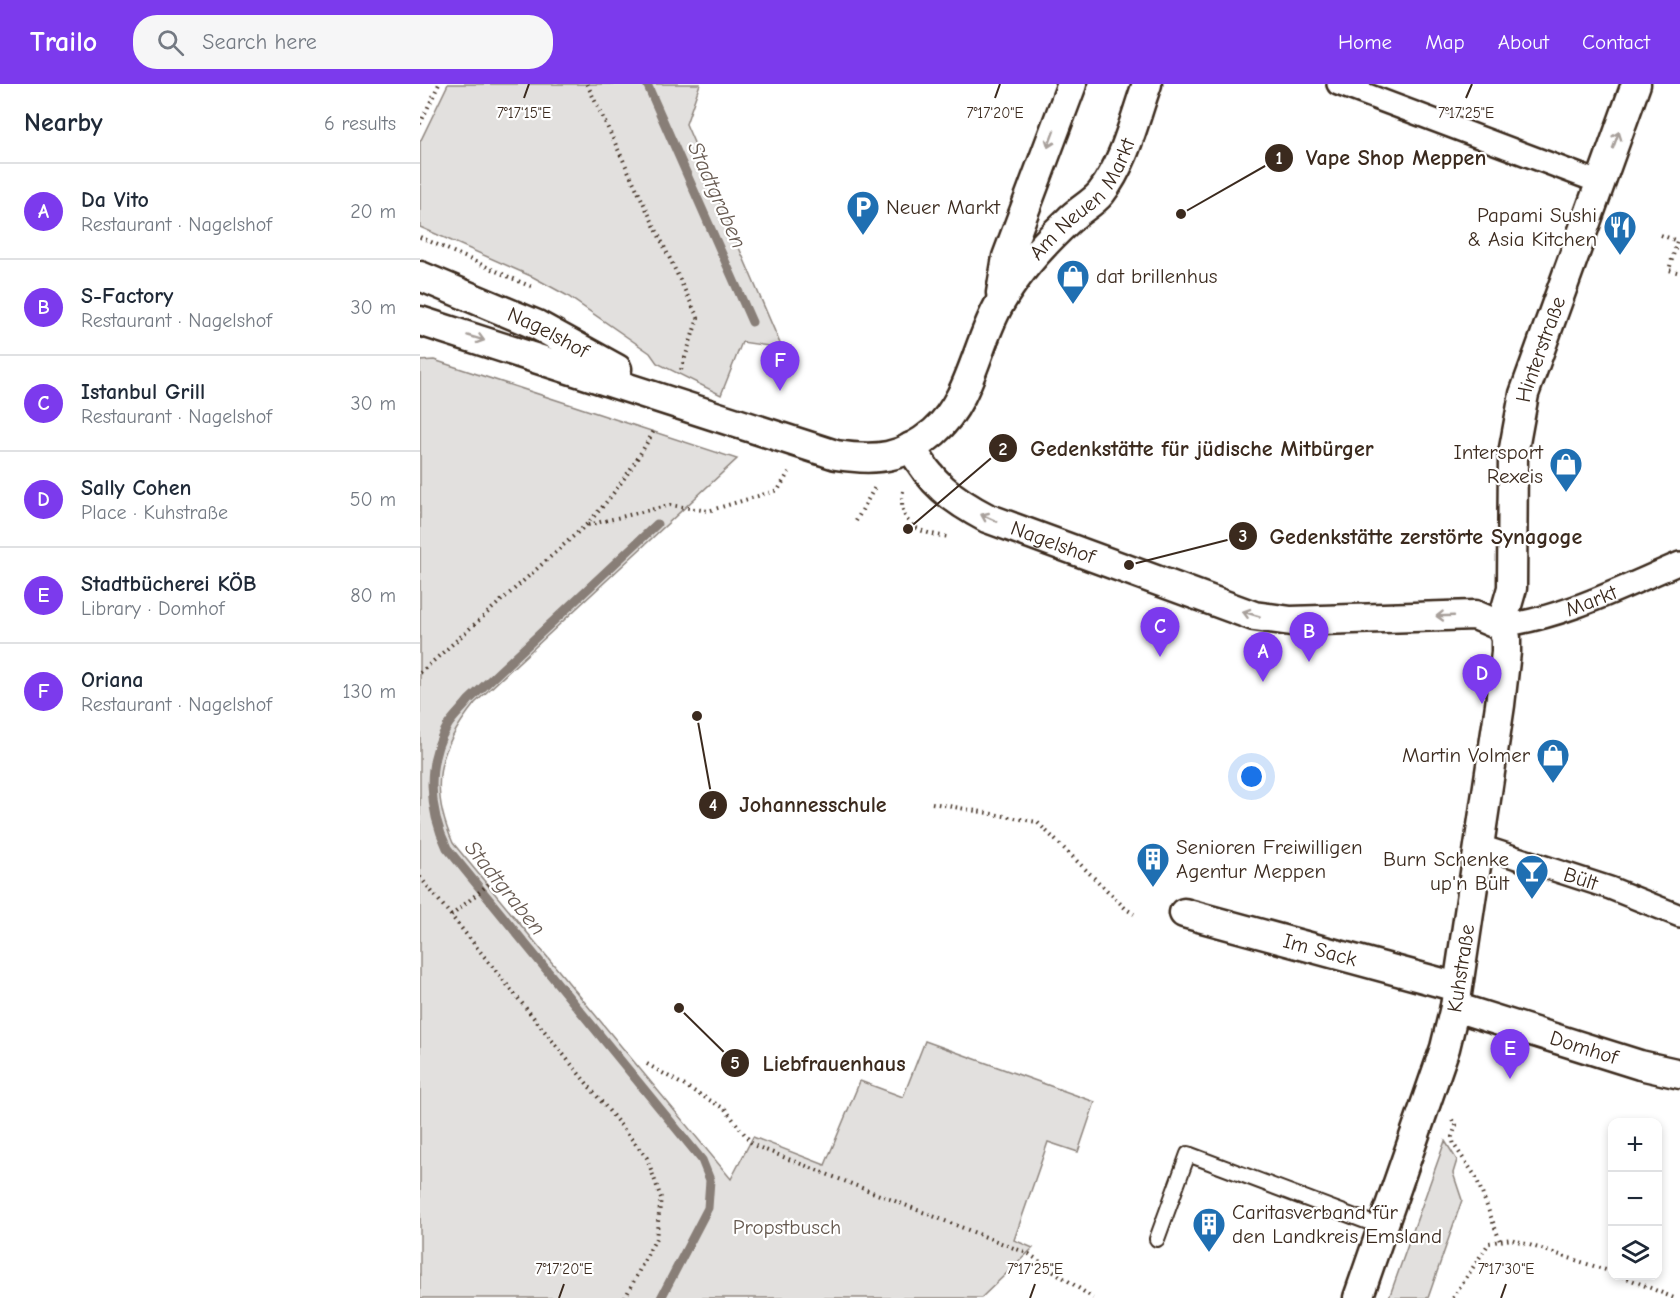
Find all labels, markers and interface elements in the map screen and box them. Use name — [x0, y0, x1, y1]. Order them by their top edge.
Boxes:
search box — [133, 15, 553, 69]
text: Trailo — [30, 26, 97, 58]
icon: search — [154, 26, 187, 59]
text: Search here — [202, 29, 317, 55]
text: Home — [1338, 30, 1392, 54]
text: Map — [1425, 30, 1465, 54]
text: About — [1498, 30, 1549, 54]
text: Contact — [1582, 30, 1650, 54]
text: 7°17'15"E — [497, 104, 551, 122]
text: 7°17'20"E — [967, 104, 1023, 122]
text: 7°17'25"E — [1438, 104, 1494, 122]
text: Nearby — [24, 108, 103, 138]
text: 6 results — [324, 112, 396, 135]
one-way arrow — [1045, 129, 1056, 148]
one-way arrow — [1612, 131, 1623, 149]
street label: Am Neuen Markt — [1024, 134, 1140, 264]
water label: Stadtgraben — [682, 138, 752, 252]
callout: Vape Shop Meppen — [1264, 138, 1499, 178]
text: Vape Shop Meppen — [1306, 145, 1486, 171]
text: 1 — [1275, 148, 1283, 169]
text: Da Vito — [81, 187, 149, 213]
parking icon: Neuer Markt — [845, 189, 881, 236]
place label: Neuer Markt — [886, 195, 1001, 219]
text: A — [38, 200, 49, 223]
text: 20 m — [350, 200, 396, 223]
place label: Papami Sushi & Asia Kitchen — [1467, 203, 1597, 251]
restaurant icon: Papami Sushi & Asia Kitchen — [1602, 209, 1638, 256]
text: Restaurant · Nagelshof — [81, 213, 272, 236]
shop icon: dat brillenhus — [1055, 258, 1091, 305]
place label: dat brillenhus — [1096, 264, 1217, 288]
text: S-Factory — [81, 283, 173, 309]
street label: Hinterstraße — [1511, 293, 1570, 404]
text: B — [37, 296, 50, 319]
text: 30 m — [350, 296, 396, 319]
street label: Nagelshof — [504, 302, 594, 364]
text: Restaurant · Nagelshof — [81, 309, 272, 332]
one-way arrow — [466, 333, 485, 344]
pin: F — [760, 342, 800, 391]
text: Istanbul Grill — [81, 379, 205, 405]
text: C — [37, 392, 50, 415]
text: 30 m — [350, 392, 396, 415]
text: Restaurant · Nagelshof — [81, 405, 272, 428]
callout: Gedenkstätte für jüdische Mitbürger — [988, 428, 1386, 468]
text: Gedenkstätte für jüdische Mitbürger — [1030, 436, 1374, 462]
text: 2 — [999, 439, 1008, 460]
place label: Intersport Rexeis — [1454, 440, 1544, 488]
shop icon: Intersport Rexeis — [1548, 446, 1584, 493]
text: Sally Cohen — [81, 475, 191, 501]
text: D — [37, 488, 50, 511]
text: 50 m — [350, 488, 396, 511]
text: Place · Kuhstraße — [81, 501, 228, 524]
one-way arrow — [980, 512, 998, 524]
street label: Nagelshof — [1007, 516, 1099, 569]
callout: Gedenkstätte zerstörte Synagoge — [1228, 516, 1594, 556]
text: Gedenkstätte zerstörte Synagoge — [1270, 524, 1583, 550]
text: 3 — [1239, 526, 1247, 547]
text: Stadtbücherei KÖB — [81, 571, 256, 597]
street label: Markt — [1562, 579, 1621, 621]
text: E — [38, 584, 49, 607]
text: 80 m — [350, 584, 396, 607]
text: Library · Domhof — [81, 597, 224, 620]
pin: C — [1140, 608, 1180, 657]
one-way arrow — [1242, 608, 1261, 619]
one-way arrow — [1435, 611, 1455, 622]
pin: B — [1290, 612, 1328, 662]
pin: A — [1244, 632, 1282, 682]
pin: D — [1462, 654, 1502, 704]
text: Oriana — [81, 667, 144, 693]
text: F — [38, 680, 49, 703]
text: 130 m — [343, 680, 396, 703]
text: Restaurant · Nagelshof — [81, 693, 272, 716]
shop icon: Martin Volmer — [1535, 737, 1571, 784]
place label: Martin Volmer — [1402, 743, 1531, 767]
your location — [1237, 762, 1266, 791]
callout: Johannesschule — [698, 785, 899, 825]
text: Johannesschule — [739, 792, 887, 818]
text: 4 — [709, 795, 717, 816]
water label: Stadtgraben — [459, 835, 551, 941]
place label: Senioren Freiwilligen Agentur Meppen — [1176, 835, 1363, 883]
building icon: Senioren Freiwilligen Agentur Meppen — [1135, 841, 1171, 888]
place label: Burn Schenke up'n Bült — [1383, 847, 1510, 895]
bar icon: Burn Schenke up'n Bült — [1514, 853, 1550, 900]
street label: Bült — [1561, 862, 1602, 896]
street label: Kuhstraße — [1442, 923, 1479, 1014]
street label: Im Sack — [1281, 928, 1360, 971]
street label: Domhof — [1547, 1025, 1622, 1070]
pin: E — [1490, 1030, 1530, 1079]
callout: Liebfrauenhaus — [720, 1043, 917, 1083]
text: Liebfrauenhaus — [762, 1051, 906, 1077]
text: 5 — [730, 1053, 740, 1074]
map controls — [1608, 1118, 1662, 1280]
button: + — [1608, 1118, 1662, 1172]
button: − — [1608, 1172, 1662, 1226]
place label: Caritasverband für den Landkreis Emsland — [1232, 1200, 1442, 1248]
building icon: Caritasverband für den Landkreis Emsland — [1191, 1206, 1227, 1253]
park label: Propstbusch — [733, 1215, 841, 1239]
button: layers — [1608, 1226, 1662, 1280]
text: 7°17'20"E — [536, 1260, 592, 1278]
text: 7°17'25"E — [1007, 1260, 1063, 1278]
text: 7°17'30"E — [1478, 1260, 1534, 1278]

